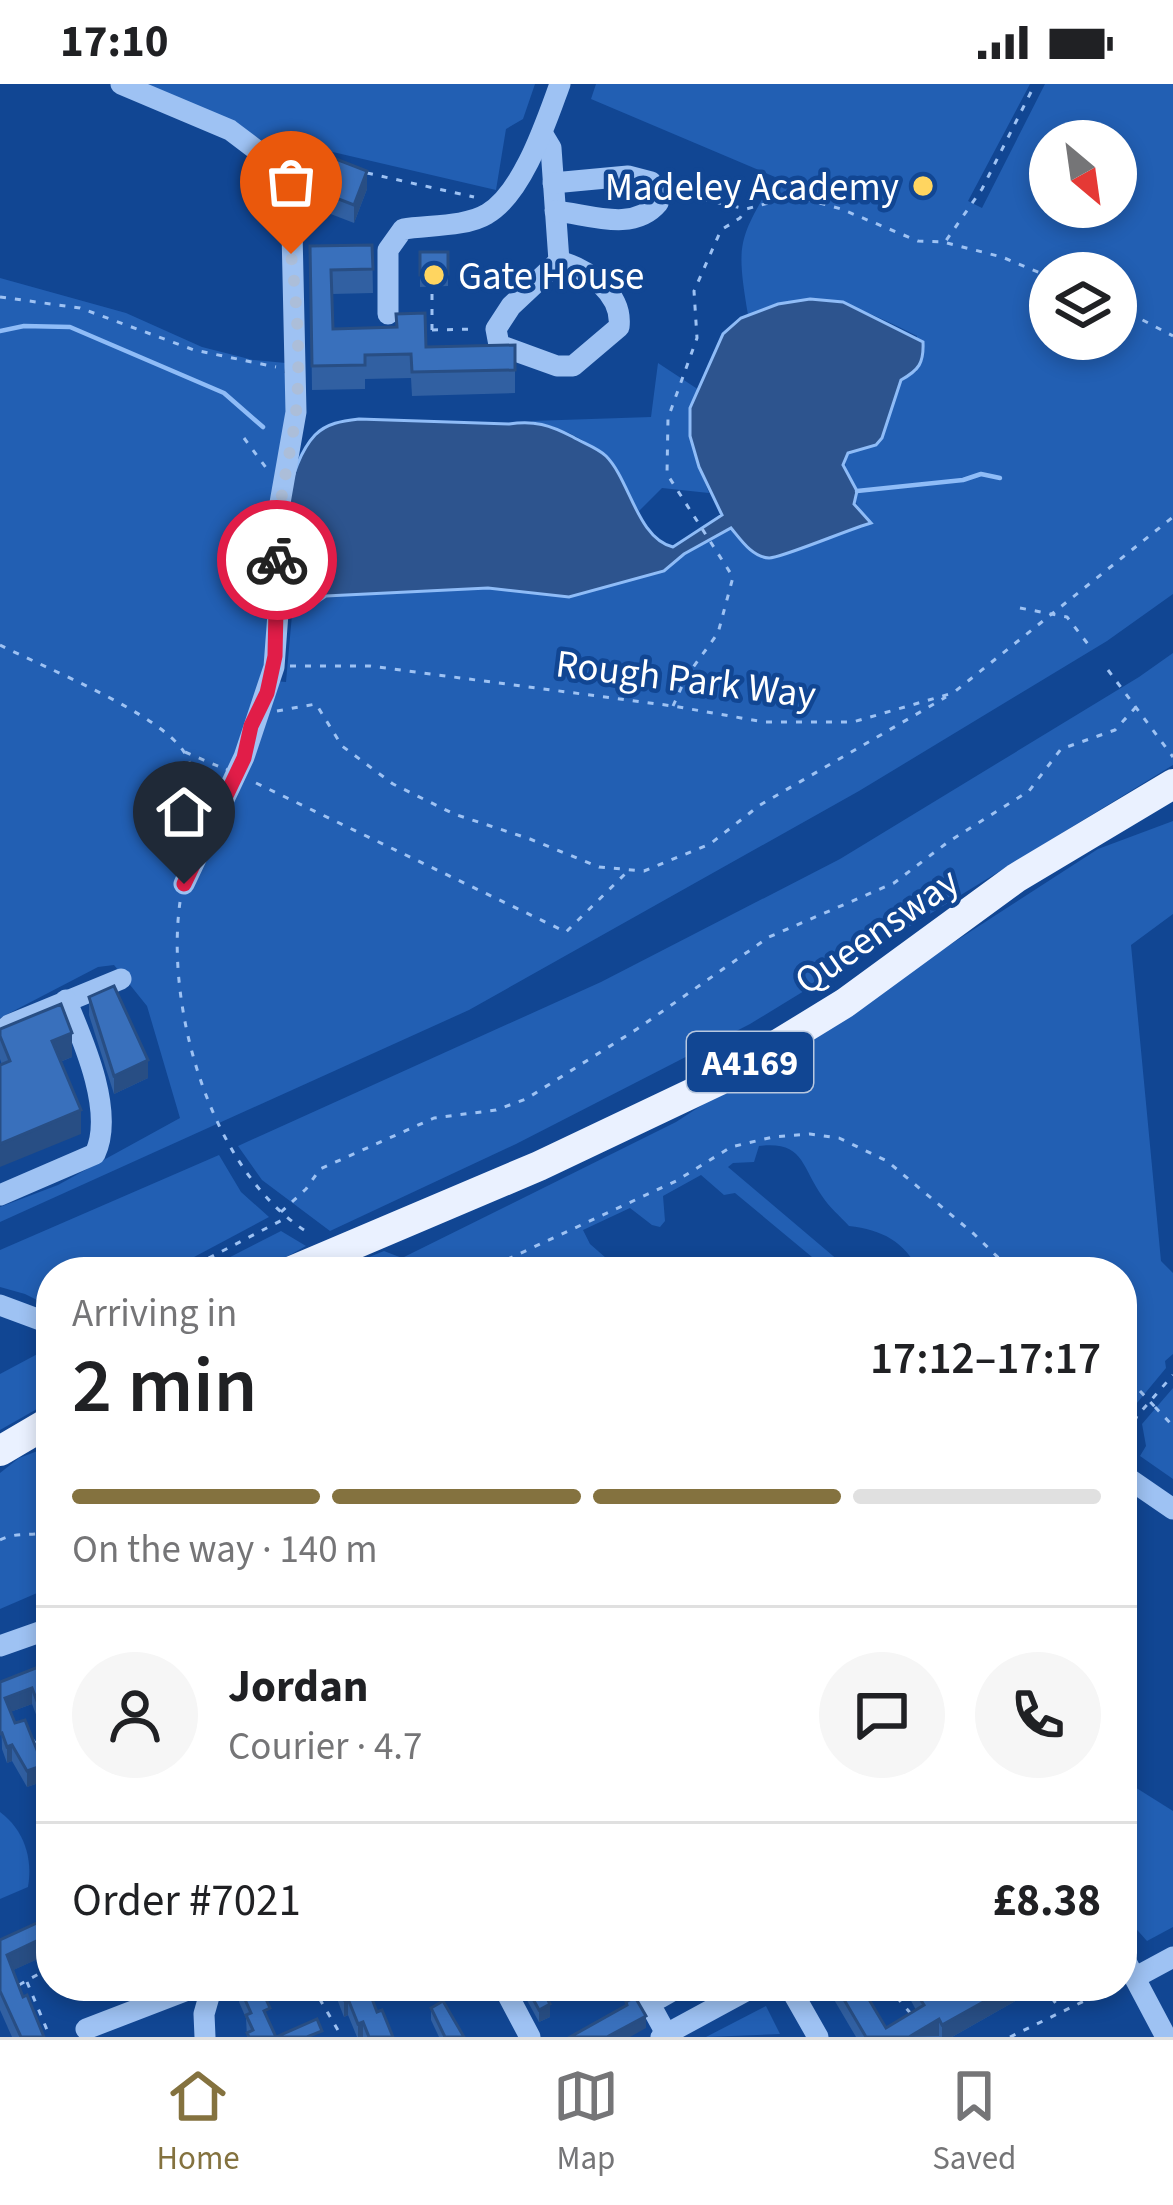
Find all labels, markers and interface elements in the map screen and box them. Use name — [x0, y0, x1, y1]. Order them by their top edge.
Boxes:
text: 17:10 — [60, 10, 169, 74]
north arrow — [1029, 120, 1137, 228]
map controls — [1029, 120, 1137, 360]
pin — [240, 131, 342, 254]
icon: bag — [258, 149, 324, 215]
place label: Madeley Academy — [605, 160, 899, 216]
marker: Madeley Academy — [910, 173, 936, 199]
place label: Gate House — [458, 249, 644, 305]
button: layers — [1029, 252, 1137, 360]
marker: Gate House — [421, 262, 447, 288]
courier — [217, 500, 337, 620]
icon: bike — [244, 527, 310, 593]
street label: Rough Park Way — [553, 636, 819, 724]
pin — [133, 761, 235, 884]
icon: home — [151, 779, 217, 845]
street label: Queensway — [784, 854, 971, 1009]
road number: A4169 — [687, 1032, 813, 1092]
text: Arriving in — [72, 1286, 237, 1342]
text: 17:12–17:17 — [870, 1327, 1101, 1391]
text: 2 min — [72, 1331, 257, 1442]
text: On the way · 140 m — [72, 1522, 378, 1578]
button: person — [72, 1652, 198, 1778]
button: chat — [819, 1652, 945, 1778]
button: phone — [975, 1652, 1101, 1778]
text: Jordan — [228, 1655, 369, 1719]
text: Courier · 4.7 — [228, 1719, 422, 1775]
text: Order #7021 — [72, 1869, 301, 1933]
text: £8.38 — [992, 1869, 1101, 1933]
tab: Home — [157, 2063, 240, 2182]
tab: Map — [553, 2063, 619, 2182]
tab: Saved — [932, 2063, 1016, 2182]

